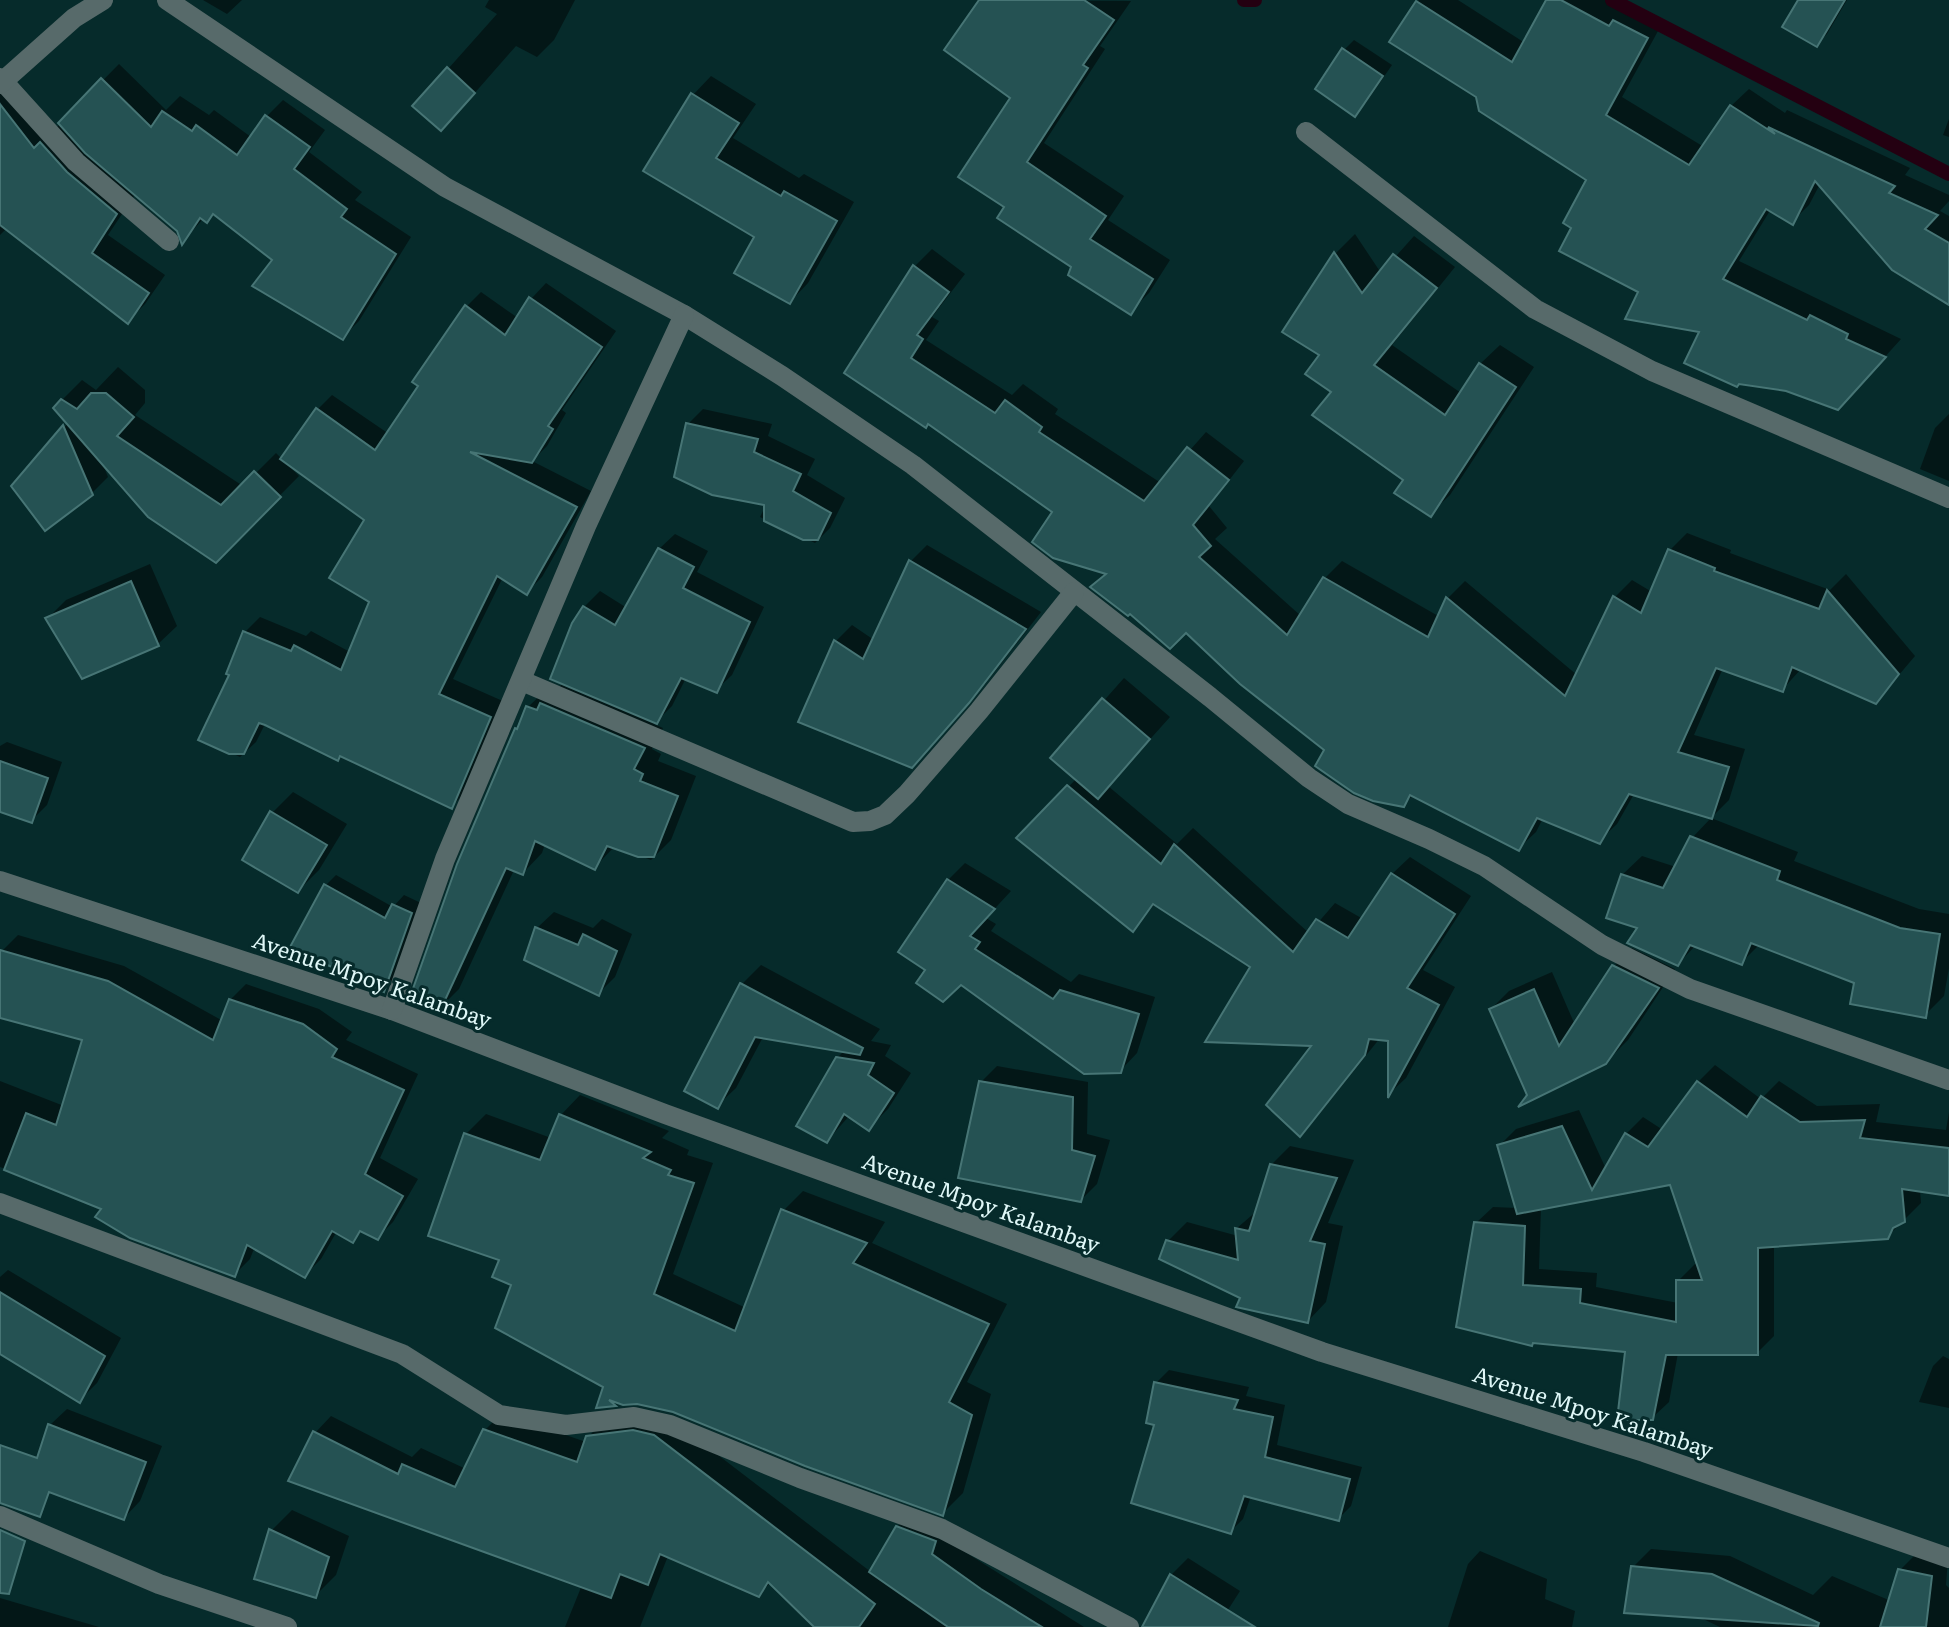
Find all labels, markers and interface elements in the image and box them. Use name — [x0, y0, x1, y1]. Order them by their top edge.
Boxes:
street label: Avenue Mpoy Kalambay — [249, 922, 497, 1035]
street label: Avenue Mpoy Kalambay — [858, 1143, 1105, 1260]
street label: Avenue Mpoy Kalambay — [1469, 1356, 1718, 1465]

